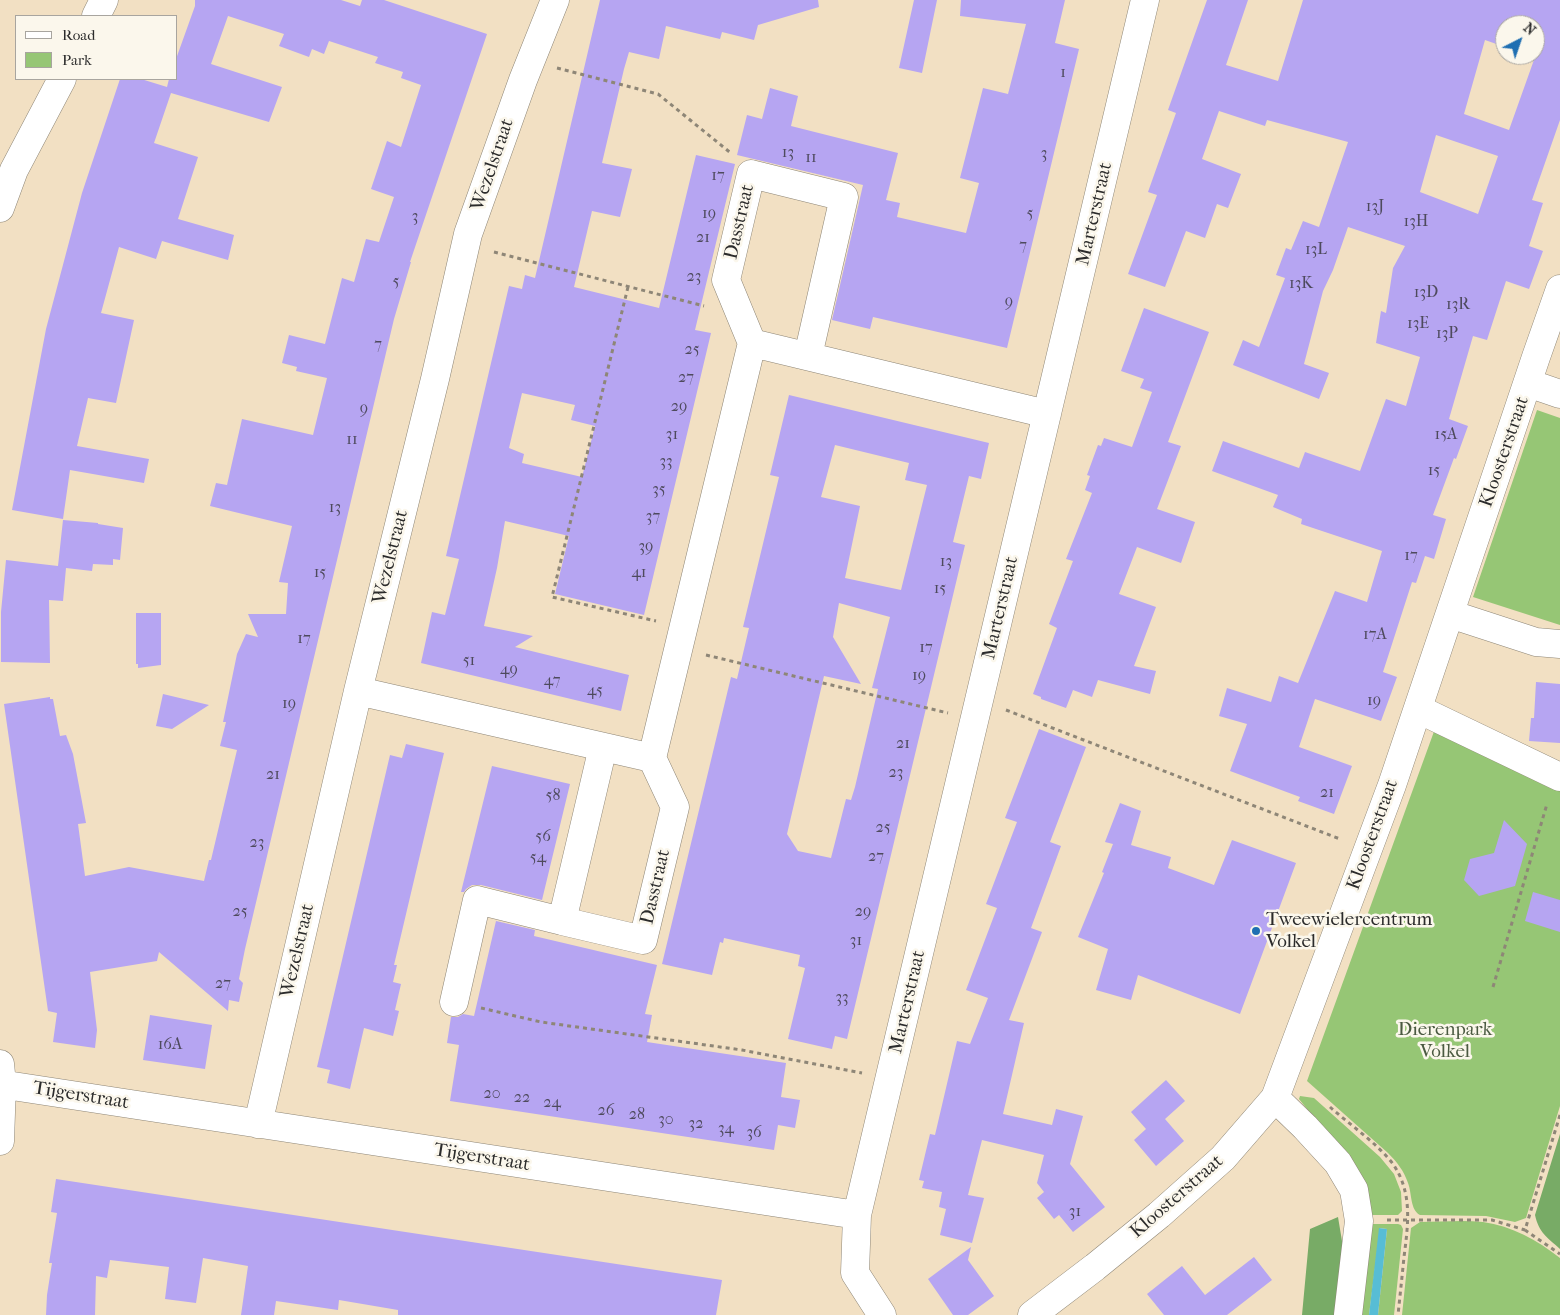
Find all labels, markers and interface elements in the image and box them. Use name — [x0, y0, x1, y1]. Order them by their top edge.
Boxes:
legend — [15, 15, 178, 80]
north arrow — [1495, 15, 1545, 65]
text: N — [1520, 19, 1539, 39]
text: Road — [62, 26, 95, 44]
text: Park — [62, 51, 92, 69]
house number: 1 — [1060, 63, 1066, 83]
street label: Wezelstraat — [467, 116, 519, 214]
house number: 13 — [782, 143, 794, 163]
house number: 3 — [1041, 144, 1047, 164]
house number: 11 — [805, 148, 817, 168]
street label: Marterstraat — [1072, 160, 1118, 268]
house number: 17 — [711, 166, 725, 186]
street label: Dasstraat — [720, 182, 760, 262]
house number: 13J — [1366, 197, 1384, 217]
house number: 19 — [702, 204, 716, 224]
house number: 5 — [1027, 204, 1033, 224]
house number: 3 — [412, 207, 418, 227]
house number: 13H — [1404, 212, 1428, 232]
house number: 21 — [696, 228, 710, 248]
house number: 7 — [1019, 236, 1027, 256]
house number: 13L — [1305, 240, 1327, 260]
house number: 23 — [687, 267, 701, 287]
house number: 5 — [393, 272, 399, 292]
house number: 13K — [1289, 274, 1313, 294]
house number: 13D — [1414, 283, 1438, 303]
house number: 9 — [1005, 292, 1013, 312]
house number: 13R — [1446, 295, 1470, 315]
house number: 13E — [1407, 314, 1429, 334]
house number: 13P — [1436, 324, 1458, 344]
house number: 7 — [374, 335, 382, 355]
house number: 25 — [684, 340, 700, 360]
house number: 27 — [678, 368, 694, 388]
street label: Kloosterstraat — [1475, 394, 1535, 510]
house number: 29 — [671, 397, 687, 417]
house number: 9 — [360, 399, 368, 419]
house number: 31 — [666, 425, 678, 445]
house number: 15A — [1435, 425, 1457, 445]
house number: 11 — [346, 430, 358, 450]
house number: 33 — [659, 452, 673, 472]
house number: 15 — [1428, 461, 1440, 481]
house number: 35 — [652, 480, 666, 500]
house number: 13 — [329, 498, 341, 518]
house number: 37 — [646, 507, 660, 527]
street label: Wezelstraat — [368, 508, 414, 606]
house number: 39 — [639, 537, 653, 557]
house number: 17 — [1404, 546, 1418, 566]
house number: 13 — [940, 552, 952, 572]
street label: Marterstraat — [978, 554, 1024, 662]
house number: 15 — [314, 563, 326, 583]
house number: 41 — [631, 563, 647, 583]
house number: 15 — [934, 579, 946, 599]
house number: 17A — [1363, 625, 1387, 645]
house number: 17 — [297, 629, 311, 649]
house number: 17 — [919, 638, 933, 658]
house number: 51 — [463, 651, 475, 671]
house number: 49 — [500, 660, 518, 680]
house number: 19 — [912, 666, 926, 686]
house number: 47 — [544, 671, 560, 691]
house number: 45 — [587, 681, 603, 701]
house number: 19 — [1367, 691, 1381, 711]
house number: 19 — [282, 694, 296, 714]
house number: 21 — [896, 734, 910, 754]
house number: 23 — [889, 763, 903, 783]
house number: 21 — [266, 765, 280, 785]
street label: Kloosterstraat — [1343, 777, 1403, 893]
house number: 21 — [1320, 783, 1334, 803]
house number: 58 — [546, 786, 560, 806]
house number: 25 — [875, 818, 891, 838]
house number: 56 — [535, 827, 551, 847]
house number: 23 — [250, 833, 264, 853]
street label: Dasstraat — [636, 847, 676, 927]
house number: 27 — [868, 847, 884, 867]
house number: 54 — [530, 848, 546, 868]
house number: 25 — [232, 902, 248, 922]
street label: Wezelstraat — [276, 902, 320, 1000]
house number: 29 — [855, 902, 871, 922]
place label: Tweewielercentrum Volkel — [1266, 909, 1432, 953]
marker: Tweewielercentrum Volkel — [1250, 925, 1262, 937]
house number: 31 — [850, 931, 862, 951]
street label: Marterstraat — [885, 948, 931, 1056]
house number: 27 — [215, 974, 231, 994]
house number: 33 — [835, 988, 849, 1008]
park label: Dierenpark Volkel — [1398, 1019, 1492, 1063]
house number: 16A — [158, 1035, 182, 1055]
street label: Tijgerstraat — [31, 1077, 131, 1115]
house number: 20 — [483, 1084, 501, 1104]
house number: 22 — [514, 1088, 530, 1108]
house number: 24 — [543, 1093, 561, 1113]
house number: 26 — [598, 1101, 614, 1121]
house number: 28 — [629, 1105, 645, 1125]
house number: 30 — [658, 1110, 674, 1130]
house number: 32 — [689, 1114, 703, 1134]
house number: 34 — [718, 1119, 734, 1139]
house number: 36 — [746, 1123, 762, 1143]
street label: Tijgerstraat — [432, 1139, 532, 1177]
street label: Kloosterstraat — [1126, 1150, 1228, 1244]
house number: 31 — [1069, 1202, 1081, 1222]

